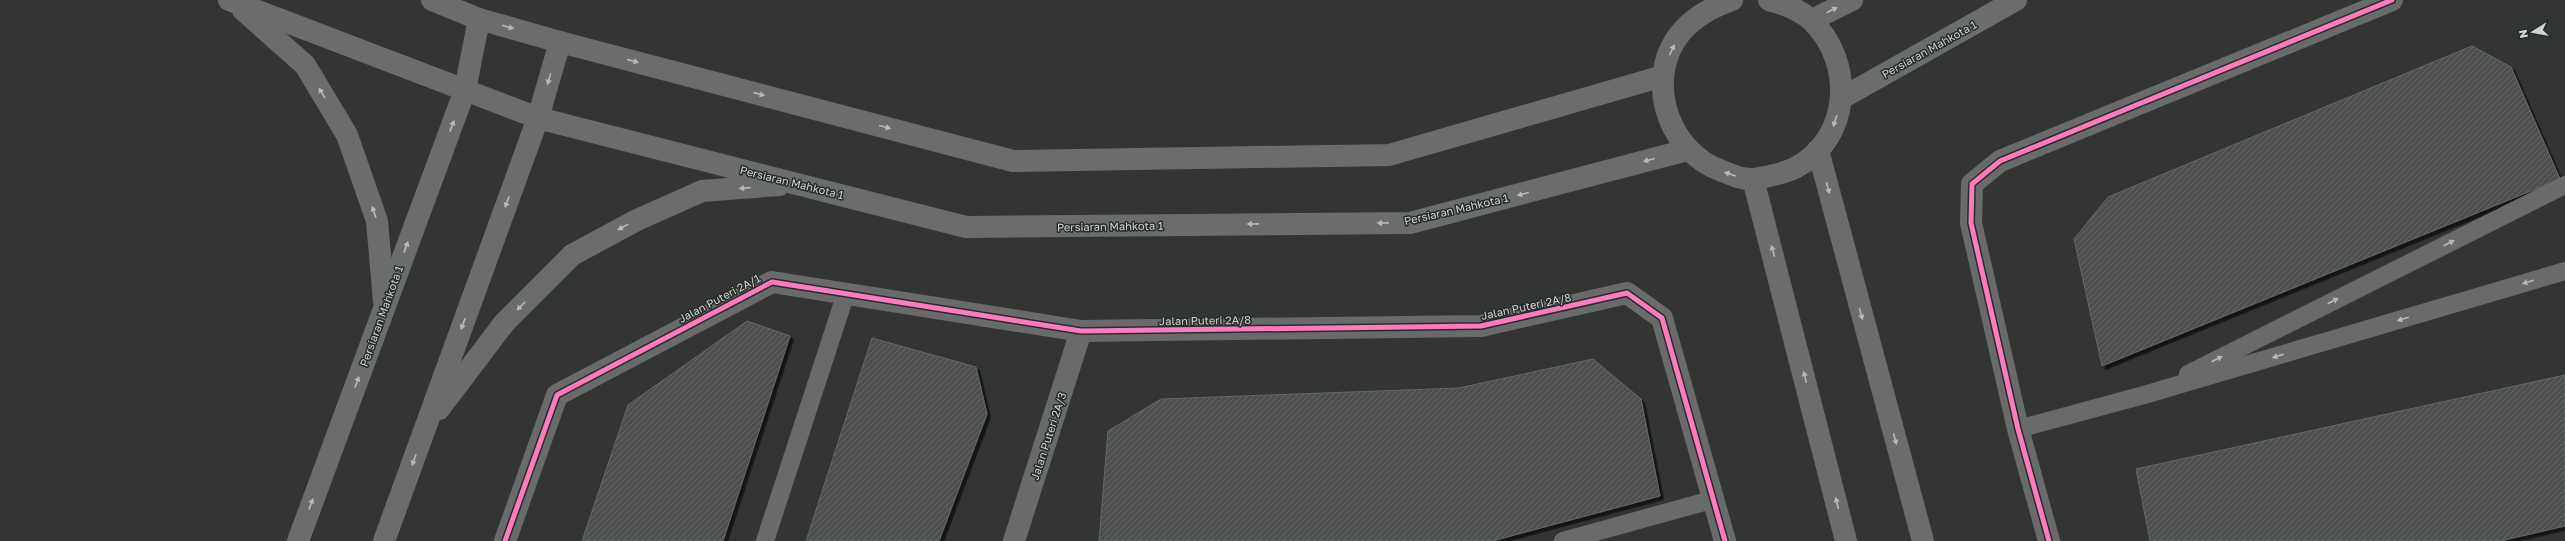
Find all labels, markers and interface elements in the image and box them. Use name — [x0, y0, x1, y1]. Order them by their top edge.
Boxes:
one-way arrow — [1826, 7, 1838, 13]
north arrow — [2513, 12, 2553, 52]
street label: Persiaran Mahkota 1 — [1879, 18, 1979, 80]
one-way arrow — [502, 24, 514, 30]
text: N — [2516, 29, 2530, 39]
one-way arrow — [1669, 44, 1675, 55]
one-way arrow — [628, 58, 640, 64]
one-way arrow — [546, 73, 552, 85]
one-way arrow — [318, 88, 325, 99]
one-way arrow — [753, 91, 765, 97]
one-way arrow — [1832, 115, 1838, 127]
one-way arrow — [449, 119, 455, 131]
one-way arrow — [879, 125, 891, 131]
one-way arrow — [1643, 157, 1655, 163]
street label: Persiaran Mahkota 1 — [739, 163, 845, 201]
one-way arrow — [1724, 171, 1736, 177]
one-way arrow — [1825, 182, 1831, 194]
one-way arrow — [739, 184, 751, 191]
street label: Persiaran Mahkota 1 — [1403, 191, 1509, 227]
one-way arrow — [1517, 191, 1530, 197]
one-way arrow — [504, 197, 510, 209]
one-way arrow — [371, 205, 377, 217]
street label: Persiaran Mahkota 1 — [1057, 219, 1163, 233]
one-way arrow — [1376, 220, 1389, 226]
one-way arrow — [1246, 221, 1259, 227]
one-way arrow — [617, 224, 629, 231]
one-way arrow — [2444, 240, 2455, 246]
one-way arrow — [404, 241, 410, 253]
one-way arrow — [1769, 245, 1775, 257]
street label: Persiaran Mahkota 1 — [357, 264, 405, 368]
street label: Jalan Puteri 2A/1 — [676, 271, 762, 325]
one-way arrow — [2521, 279, 2533, 285]
street label: Jalan Puteri 2A/8 — [1480, 290, 1573, 322]
one-way arrow — [2327, 298, 2339, 304]
one-way arrow — [516, 301, 526, 311]
one-way arrow — [1858, 308, 1864, 320]
street label: Jalan Puteri 2A/8 — [1159, 313, 1251, 327]
one-way arrow — [2397, 316, 2409, 322]
one-way arrow — [459, 319, 465, 331]
one-way arrow — [2272, 353, 2284, 359]
one-way arrow — [2211, 356, 2223, 362]
one-way arrow — [1802, 371, 1808, 383]
one-way arrow — [354, 376, 360, 388]
street label: Jalan Puteri 2A/3 — [1028, 390, 1068, 482]
one-way arrow — [1892, 433, 1898, 445]
one-way arrow — [410, 454, 416, 466]
one-way arrow — [1833, 497, 1839, 509]
one-way arrow — [309, 498, 315, 510]

